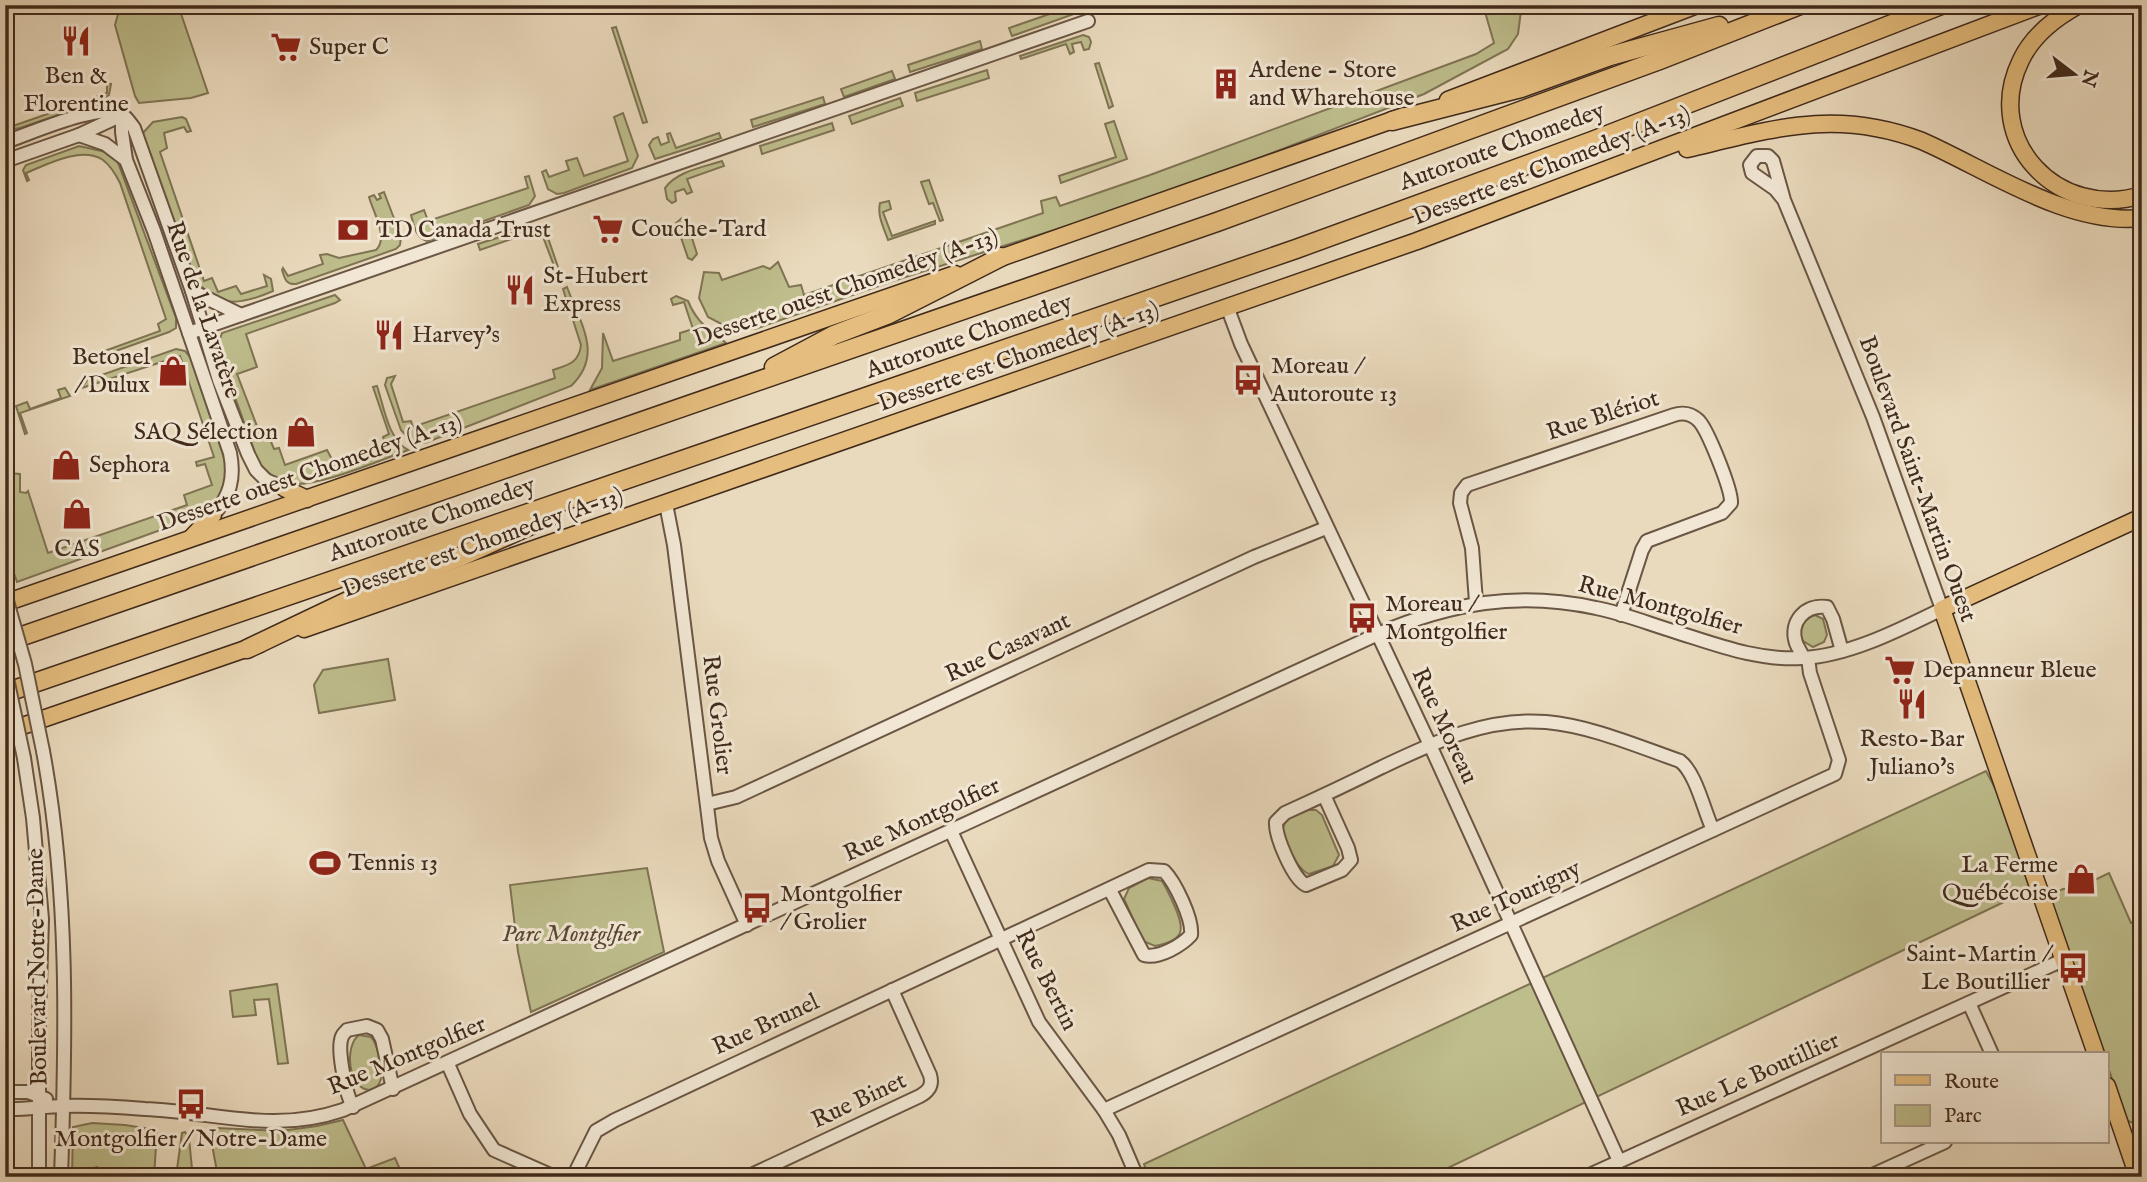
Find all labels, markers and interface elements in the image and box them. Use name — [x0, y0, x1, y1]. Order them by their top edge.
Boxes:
restaurant icon: Ben & Florentine — [59, 24, 93, 58]
supermarket icon: Super C — [269, 30, 303, 64]
place label: Super C — [309, 32, 389, 63]
north arrow — [2038, 38, 2108, 108]
place label: Ardene - Store and Wharehouse — [1248, 55, 1415, 114]
place label: Ben & Florentine — [23, 61, 129, 120]
text: N — [2074, 66, 2102, 90]
building icon: Ardene - Store and Wharehouse — [1209, 67, 1243, 101]
street label: Autoroute Chomedey — [1394, 95, 1609, 199]
street label: Desserte est Chomedey (A-13) — [1409, 99, 1695, 233]
supermarket icon: Couche-Tard — [591, 212, 625, 246]
bank icon: TD Canada Trust — [336, 213, 370, 247]
place label: Couche-Tard — [631, 214, 766, 245]
place label: TD Canada Trust — [376, 215, 551, 246]
street label: Rue de la Lavatère — [158, 217, 248, 403]
street label: Desserte ouest Chomedey (A-13) — [690, 221, 1002, 355]
place label: St-Hubert Express — [543, 261, 648, 320]
restaurant icon: St-Hubert Express — [503, 273, 537, 307]
street label: Autoroute Chomedey — [861, 287, 1076, 387]
street label: Desserte est Chomedey (A-13) — [874, 294, 1164, 420]
restaurant icon: Harvey's — [372, 318, 406, 352]
place label: Harvey's — [412, 320, 500, 351]
street label: Boulevard Saint-Martin Ouest — [1851, 332, 1983, 626]
place label: Betonel / Dulux — [72, 342, 150, 401]
place label: Moreau / Autoroute 13 — [1270, 351, 1397, 410]
shop icon: Betonel / Dulux — [156, 354, 190, 388]
bus stop icon: Moreau / Autoroute 13 — [1231, 363, 1265, 397]
street label: Rue Blériot — [1543, 383, 1663, 449]
street label: Desserte ouest Chomedey (A-13) — [154, 406, 466, 540]
shop icon: SAQ Sélection — [284, 415, 318, 449]
place label: SAQ Sélection — [134, 417, 278, 448]
shop icon: Sephora — [49, 448, 83, 482]
place label: Sephora — [89, 450, 171, 481]
street label: Autoroute Chomedey — [324, 470, 539, 570]
street label: Desserte est Chomedey (A-13) — [338, 480, 628, 606]
shop icon: CAS — [60, 497, 94, 531]
place label: CAS — [54, 534, 100, 565]
street label: Rue Montgolfier — [1574, 569, 1746, 643]
place label: Moreau / Montgolfier — [1385, 589, 1507, 648]
bus stop icon: Moreau / Montgolfier — [1345, 601, 1379, 635]
street label: Rue Casavant — [940, 605, 1076, 691]
street label: Rue Grolier — [694, 653, 740, 777]
supermarket icon: Depanneur Bleue — [1883, 653, 1917, 687]
place label: Depanneur Bleue — [1923, 655, 2097, 686]
street label: Rue Moreau — [1404, 663, 1484, 789]
restaurant icon: Resto-Bar Juliano's — [1895, 687, 1929, 721]
place label: Resto-Bar Juliano's — [1860, 724, 1965, 783]
street label: Rue Montgolfier — [839, 770, 1005, 870]
sports icon: Tennis 13 — [308, 846, 342, 880]
street label: Boulevard Notre-Dame — [20, 848, 56, 1086]
place label: Tennis 13 — [348, 848, 438, 879]
place label: La Ferme Québécoise — [1942, 850, 2058, 909]
street label: Rue Tourigny — [1446, 853, 1586, 941]
shop icon: La Ferme Québécoise — [2064, 862, 2098, 896]
place label: Montgolfier / Grolier — [780, 879, 902, 938]
bus stop icon: Montgolfier / Grolier — [740, 891, 774, 925]
park label: Parc Montglfier — [502, 919, 642, 950]
street label: Rue Bertin — [1007, 924, 1085, 1036]
place label: Saint-Martin / Le Boutillier — [1906, 939, 2054, 998]
bus stop icon: Saint-Martin / Le Boutillier — [2056, 951, 2090, 985]
street label: Rue Brunel — [708, 987, 825, 1063]
street label: Rue Montgolfier — [323, 1009, 491, 1103]
street label: Rue Le Boutillier — [1672, 1025, 1845, 1125]
legend — [1881, 1052, 2108, 1144]
street label: Rue Binet — [807, 1066, 911, 1136]
text: Route — [1944, 1069, 1999, 1096]
bus stop icon: Montgolfier / Notre-Dame — [174, 1087, 208, 1121]
text: Parc — [1944, 1103, 1982, 1130]
place label: Montgolfier / Notre-Dame — [55, 1124, 327, 1155]

